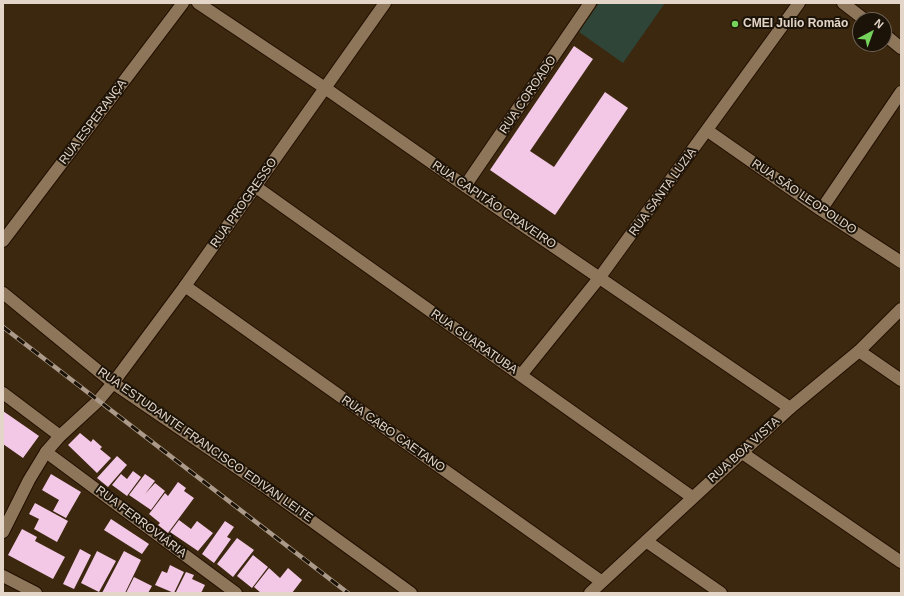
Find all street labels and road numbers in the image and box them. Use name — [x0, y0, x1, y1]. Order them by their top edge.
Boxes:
street label: RUA COROADO — [497, 53, 559, 137]
street label: RUA ESPERANÇA — [56, 77, 130, 167]
street label: RUA SANTA LUZIA — [626, 145, 700, 239]
street label: RUA PROGRESSO — [208, 155, 280, 251]
street label: RUA SÃO LEOPOLDO — [749, 157, 859, 237]
street label: RUA CAPITÃO CRAVEIRO — [429, 158, 559, 252]
street label: RUA GUARATUBA — [428, 307, 520, 377]
street label: RUA ESTUDANTE FRANCISCO EDIVAN LEITE — [95, 365, 315, 525]
street label: RUA CABO CAETANO — [338, 393, 448, 475]
street label: RUA BOA VISTA — [705, 414, 783, 486]
street label: RUA FERROVIÁRIA — [93, 483, 189, 561]

